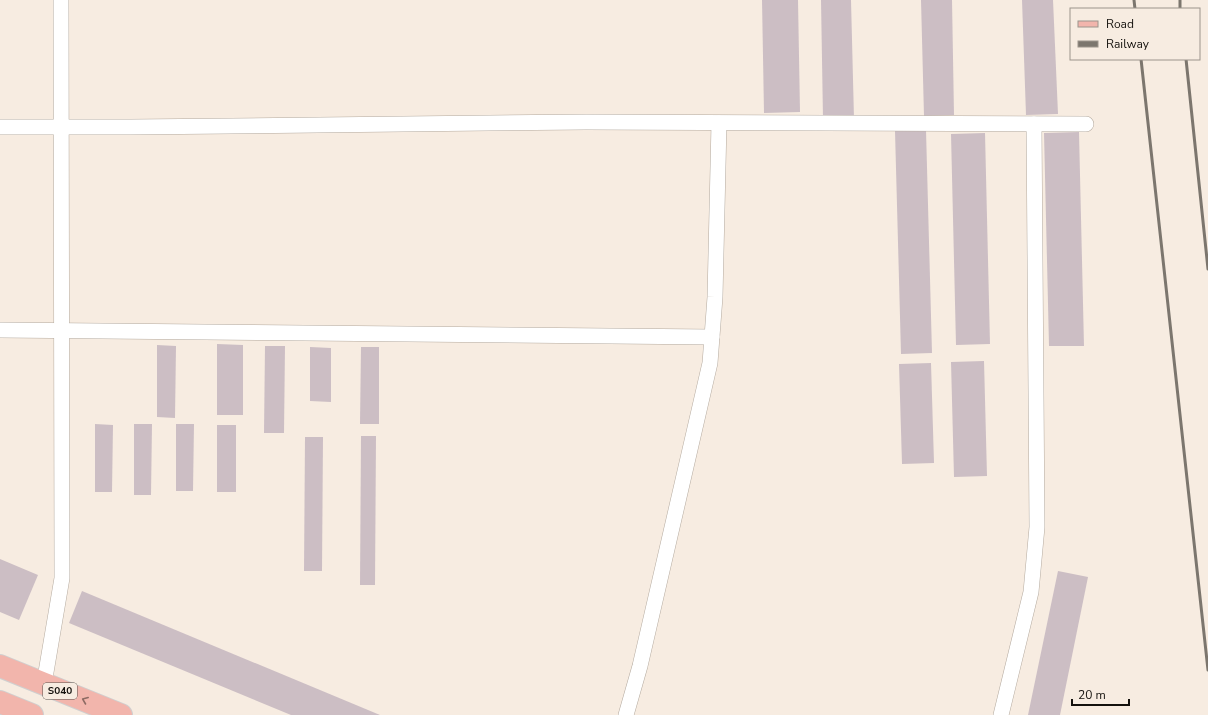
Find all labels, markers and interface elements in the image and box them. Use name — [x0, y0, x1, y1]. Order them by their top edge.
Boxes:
legend — [1070, 8, 1200, 60]
text: Road — [1106, 16, 1134, 32]
text: Railway — [1106, 36, 1150, 52]
scale bar — [1072, 681, 1129, 707]
road number: S040 — [43, 683, 77, 699]
text: 20 m — [1078, 687, 1106, 703]
one-way arrow — [81, 697, 88, 705]

